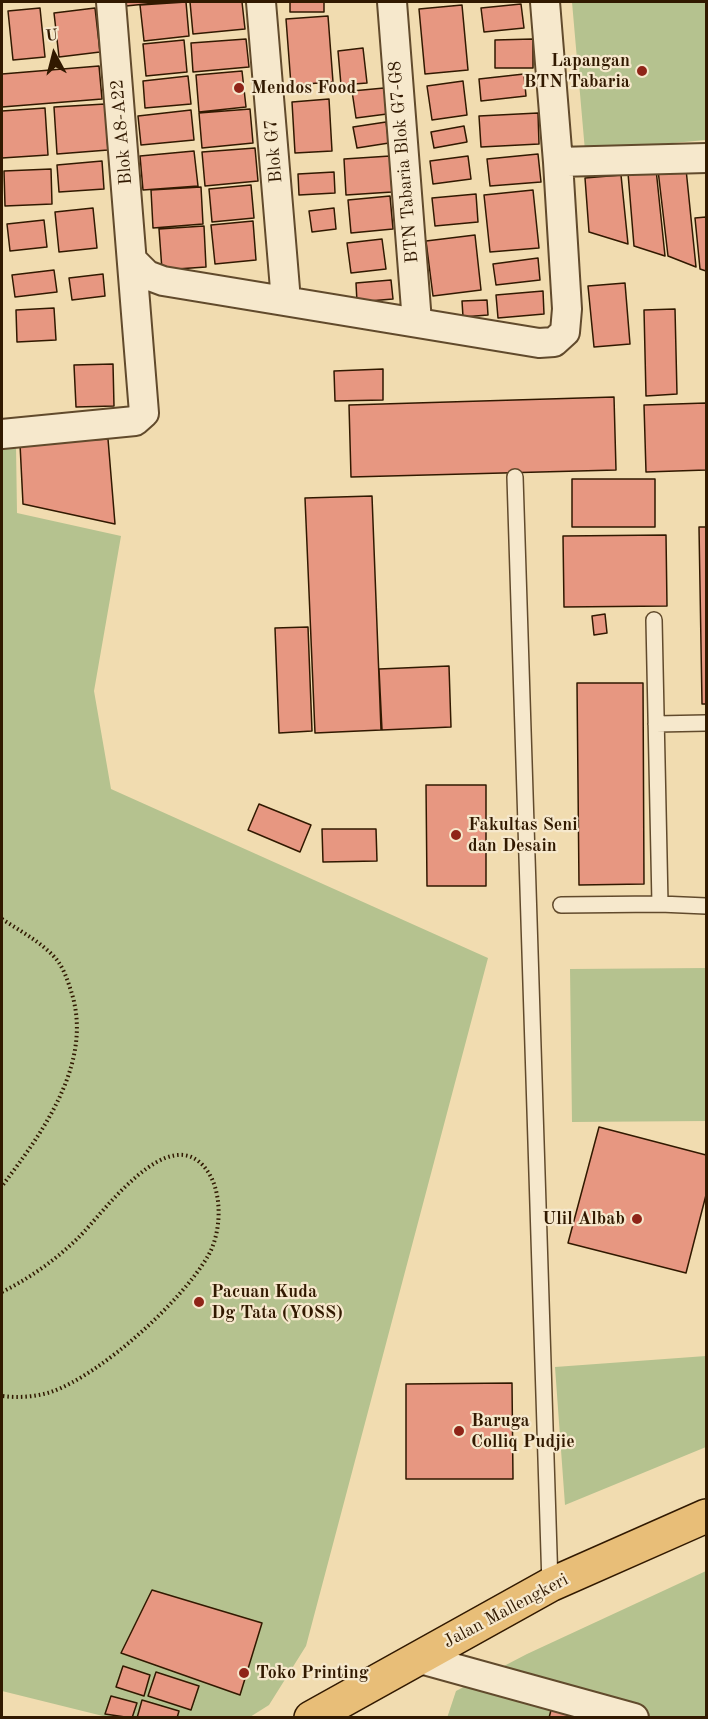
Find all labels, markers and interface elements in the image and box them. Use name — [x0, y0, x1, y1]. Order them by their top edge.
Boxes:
north arrow — [24, 24, 84, 84]
text: U — [45, 27, 59, 45]
place label: Lapangan BTN Tabaria — [524, 50, 630, 92]
street label: BTN Tabaria Blok G7-G8 — [384, 60, 424, 264]
marker: Lapangan BTN Tabaria — [635, 64, 649, 78]
place label: Mendos Food — [251, 77, 356, 99]
street label: Blok A8-A22 — [107, 78, 137, 186]
marker: Mendos Food — [232, 81, 246, 95]
street label: Blok G7 — [260, 118, 288, 184]
place label: Fakultas Seni dan Desain — [468, 814, 578, 856]
marker: Fakultas Seni dan Desain — [449, 828, 463, 842]
place label: Ulil Albab — [542, 1208, 625, 1230]
marker: Ulil Albab — [630, 1212, 644, 1226]
place label: Pacuan Kuda Dg Tata (YOSS) — [211, 1281, 343, 1324]
marker: Pacuan Kuda Dg Tata (YOSS) — [192, 1295, 206, 1309]
place label: Baruga Colliq Pudjie — [471, 1410, 575, 1452]
marker: Baruga Colliq Pudjie — [452, 1424, 466, 1438]
street label: Jalan Mallengkeri — [440, 1569, 572, 1653]
place label: Toko Printing — [256, 1662, 369, 1684]
marker: Toko Printing — [237, 1666, 251, 1680]

